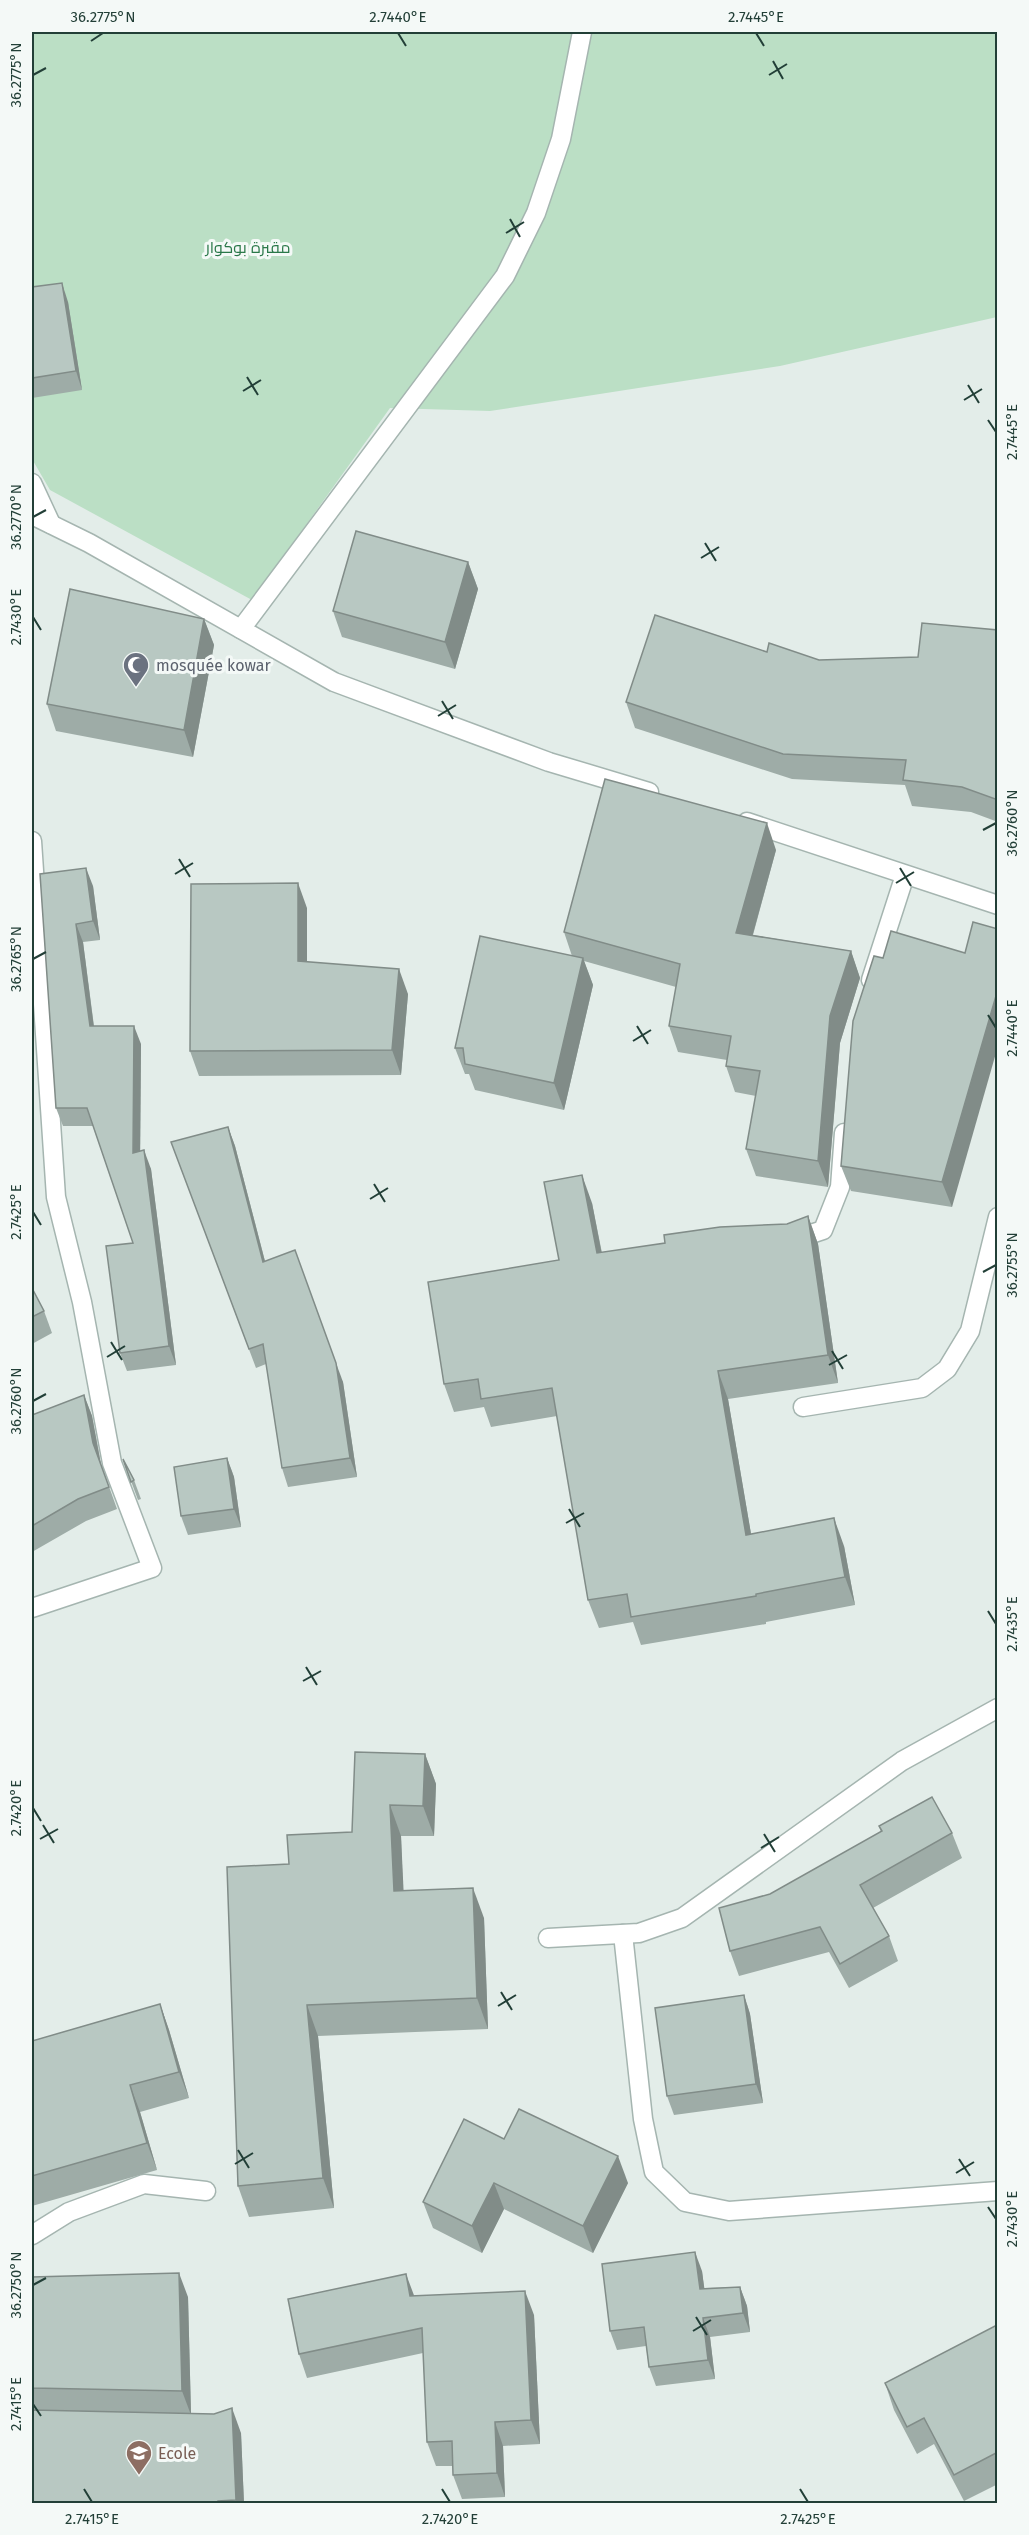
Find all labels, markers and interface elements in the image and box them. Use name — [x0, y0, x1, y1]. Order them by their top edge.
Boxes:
text: 36.2775°N — [71, 8, 135, 26]
text: 2.7440°E — [369, 8, 427, 26]
text: 2.7445°E — [728, 8, 784, 26]
text: 36.2775°N — [7, 43, 25, 107]
park label: مقبرة بوكوار — [205, 238, 290, 257]
text: 2.7445°E — [1003, 404, 1021, 460]
text: 36.2770°N — [7, 484, 25, 550]
text: 2.7430°E — [7, 589, 25, 645]
mosque icon: mosquée kowar — [121, 650, 151, 688]
place label: mosquée kowar — [156, 656, 271, 675]
text: 36.2760°N — [1003, 789, 1021, 857]
text: 36.2765°N — [7, 926, 25, 992]
text: 2.7440°E — [1003, 999, 1021, 1057]
text: 2.7425°E — [7, 1184, 25, 1240]
text: 36.2755°N — [1003, 1232, 1021, 1298]
text: 36.2760°N — [7, 1367, 25, 1435]
text: 2.7435°E — [1003, 1596, 1021, 1652]
text: 2.7420°E — [7, 1780, 25, 1836]
text: 2.7430°E — [1003, 2191, 1021, 2247]
text: 36.2750°N — [7, 2252, 25, 2318]
text: 2.7415°E — [7, 2377, 25, 2431]
school or university icon: Ecole — [124, 2438, 154, 2476]
place label: Ecole — [158, 2444, 196, 2463]
text: 2.7415°E — [65, 2510, 119, 2528]
text: 2.7420°E — [422, 2510, 478, 2528]
text: 2.7425°E — [780, 2510, 836, 2528]

